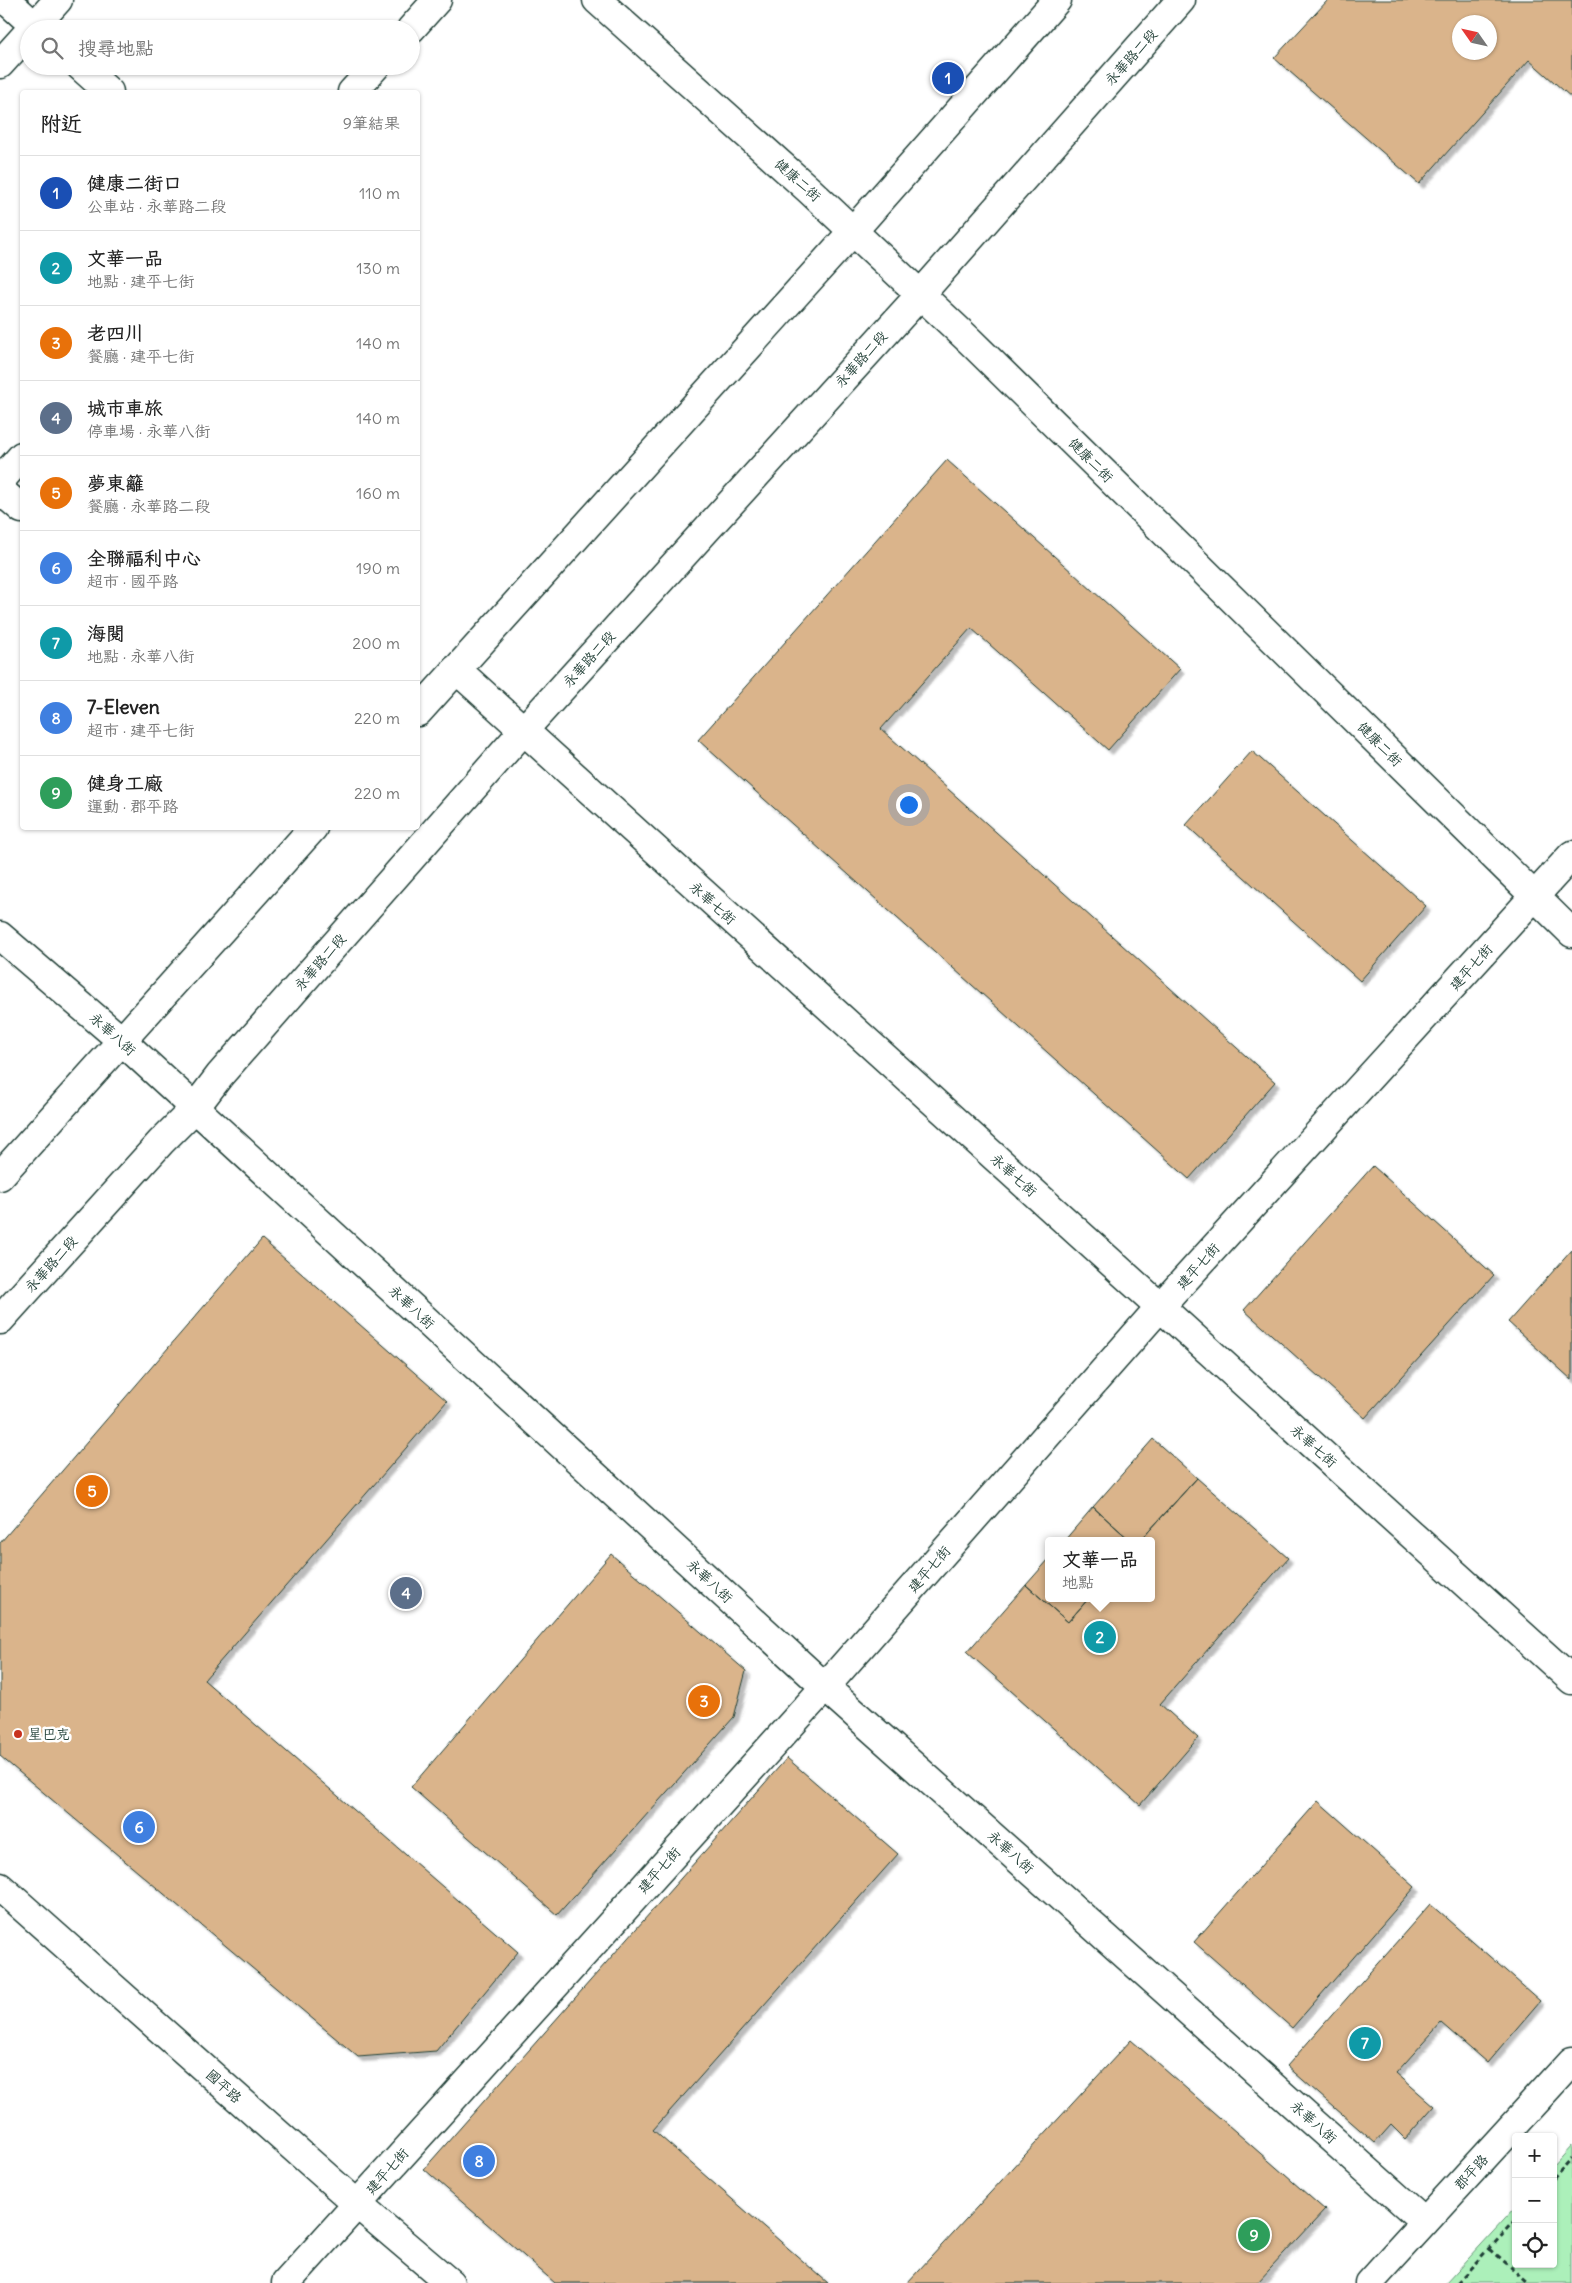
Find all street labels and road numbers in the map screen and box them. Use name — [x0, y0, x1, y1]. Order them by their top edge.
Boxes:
street label: 永華路二段 — [1101, 25, 1161, 89]
street label: 健康二街 — [771, 155, 825, 205]
street label: 永華路二段 — [831, 327, 891, 391]
street label: 健康二街 — [1065, 434, 1117, 486]
street label: 永華路二段 — [559, 627, 619, 691]
street label: 健康二街 — [1354, 718, 1406, 770]
street label: 永華七街 — [686, 878, 740, 928]
street label: 永華路二段 — [290, 930, 350, 994]
street label: 建平七街 — [1446, 940, 1496, 994]
street label: 永華八街 — [86, 1009, 140, 1059]
street label: 永華七街 — [987, 1150, 1041, 1200]
street label: 永華路二段 — [21, 1232, 81, 1296]
street label: 建平七街 — [1173, 1239, 1223, 1293]
street label: 永華八街 — [385, 1281, 439, 1333]
street label: 永華七街 — [1287, 1421, 1341, 1471]
street label: 建平七街 — [904, 1542, 954, 1596]
street label: 永華八街 — [683, 1555, 737, 1607]
street label: 永華八街 — [984, 1827, 1038, 1877]
street label: 建平七街 — [634, 1843, 684, 1897]
street label: 國平路 — [202, 2065, 246, 2107]
street label: 永華八街 — [1287, 2097, 1341, 2147]
street label: 建平七街 — [362, 2144, 412, 2198]
street label: 郡平路 — [1450, 2150, 1492, 2194]

